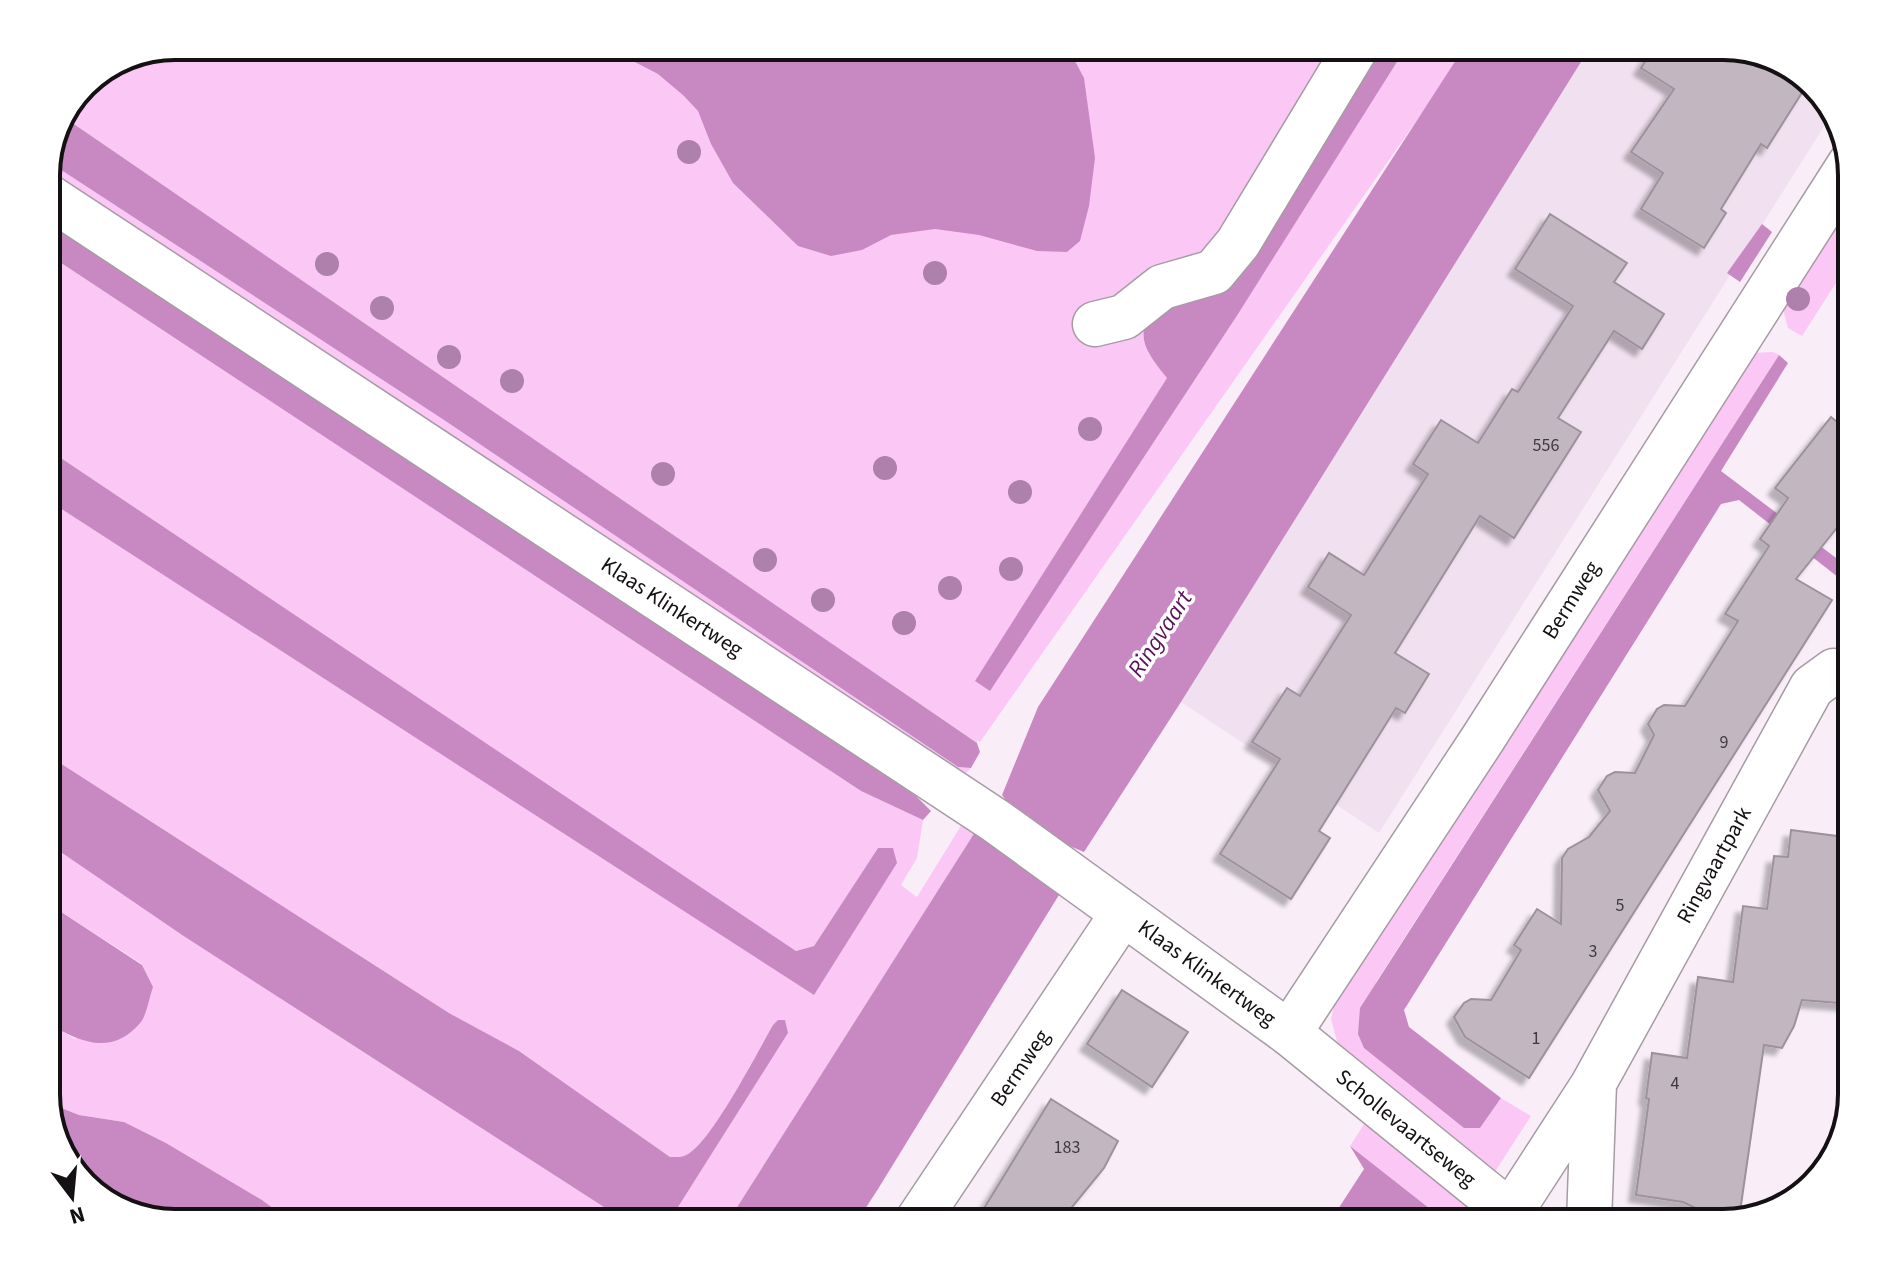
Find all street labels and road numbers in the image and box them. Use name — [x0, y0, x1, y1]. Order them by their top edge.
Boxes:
street label: Klaas Klinkertweg — [595, 549, 749, 665]
street label: Bermweg — [1534, 555, 1608, 645]
street label: Ringvaartpark — [1669, 800, 1759, 929]
street label: Klaas Klinkertweg — [1131, 912, 1283, 1034]
street label: Bermweg — [982, 1023, 1058, 1113]
street label: Schollevaartseweg — [1329, 1061, 1483, 1195]

